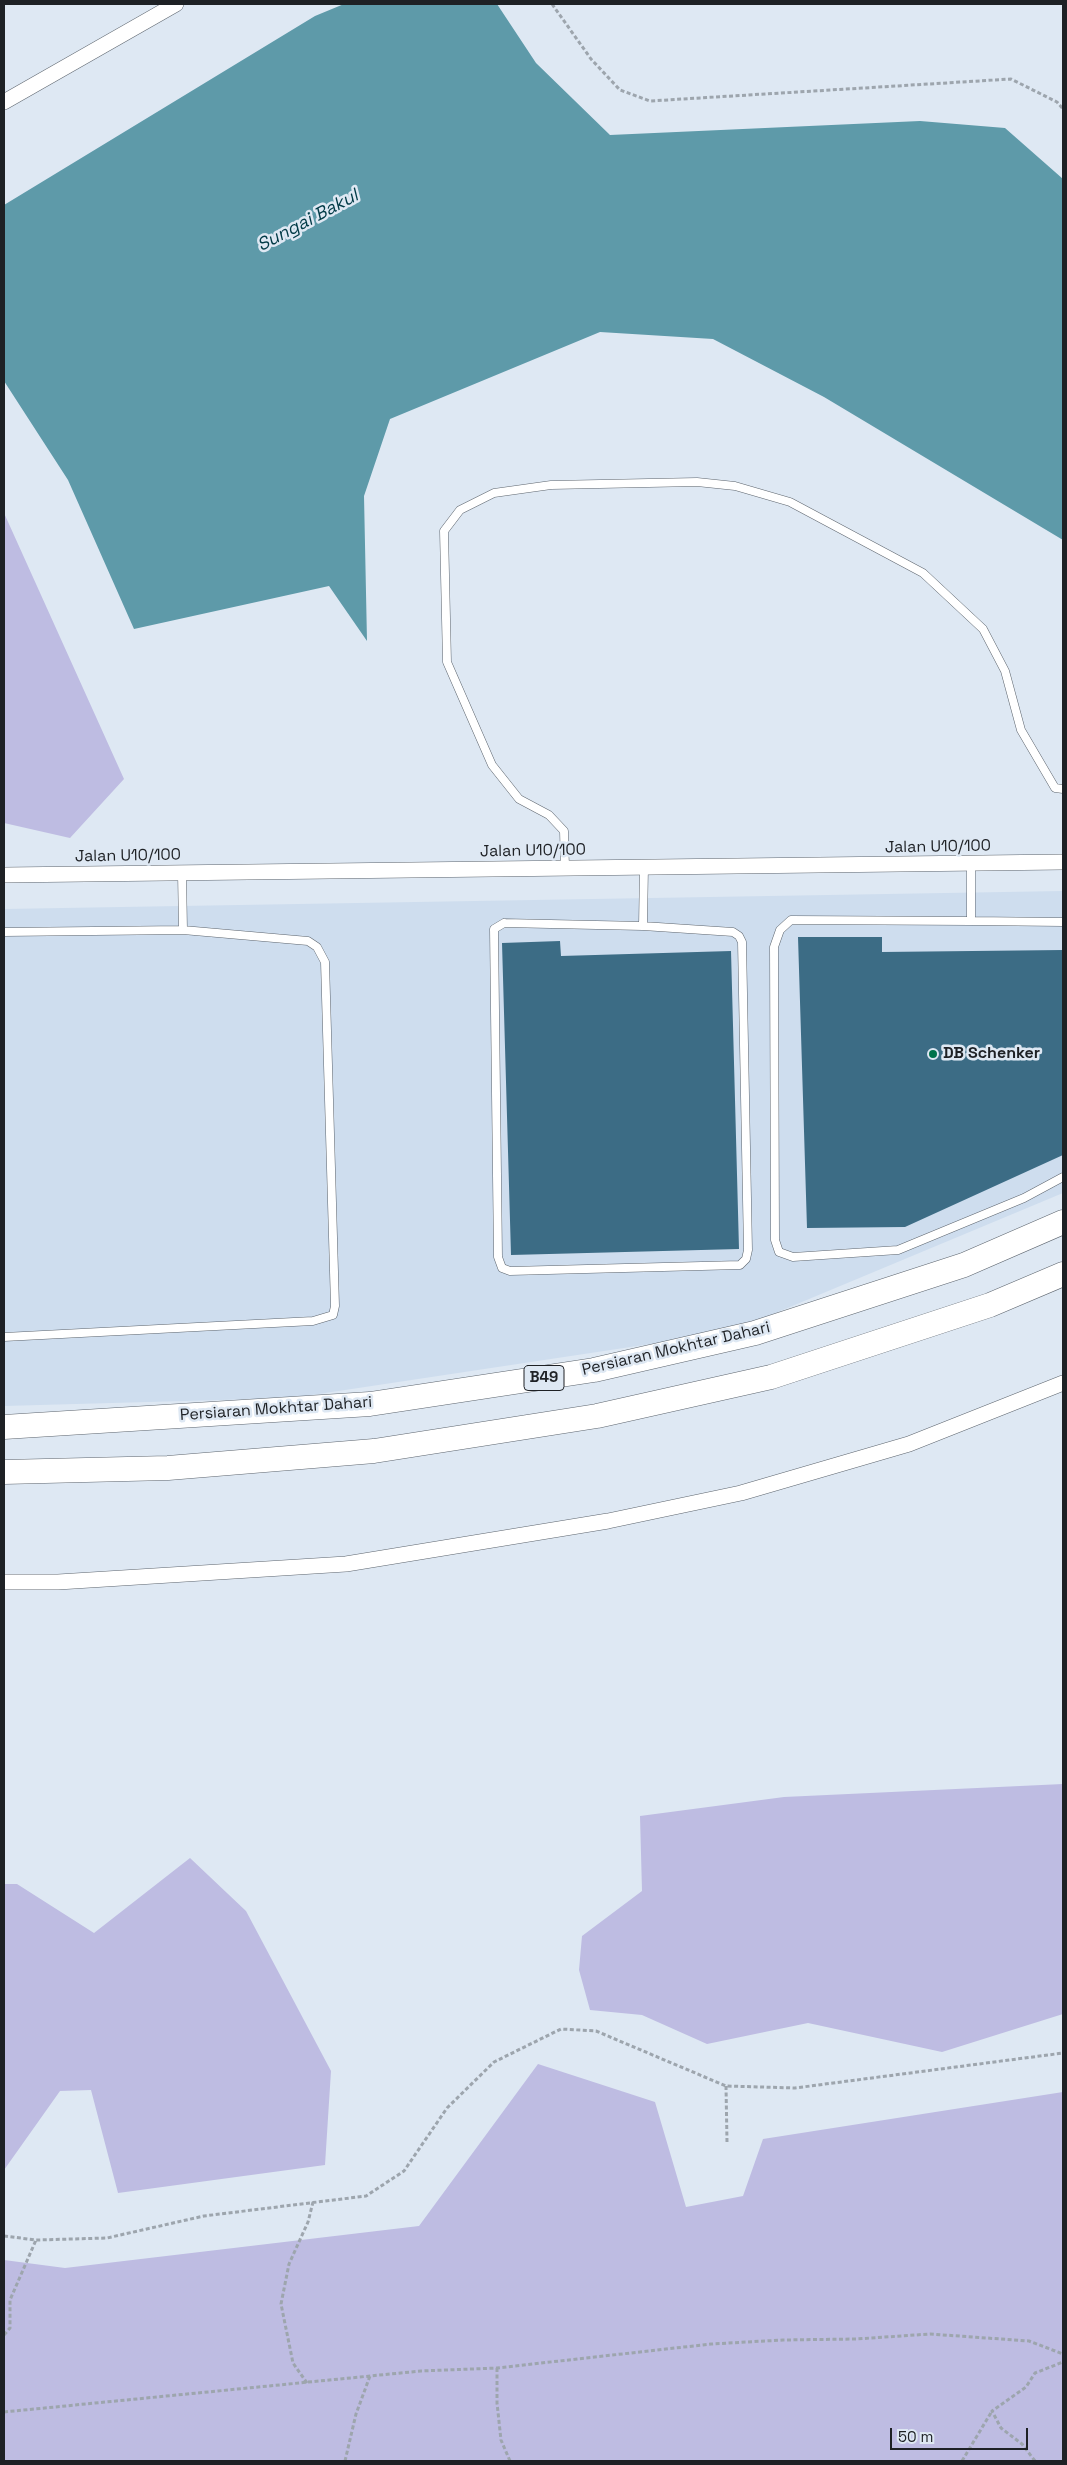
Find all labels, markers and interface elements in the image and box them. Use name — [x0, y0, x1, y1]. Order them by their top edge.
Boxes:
water label: Sungai Bakul — [254, 185, 362, 257]
street label: Jalan U10/100 — [885, 836, 991, 858]
street label: Jalan U10/100 — [480, 840, 586, 862]
street label: Jalan U10/100 — [75, 845, 181, 867]
place label: DB Schenker — [943, 1044, 1040, 1064]
marker: DB Schenker — [927, 1048, 939, 1060]
street label: Persiaran Mokhtar Dahari — [580, 1318, 772, 1380]
road number: B49 — [524, 1366, 564, 1390]
street label: Persiaran Mokhtar Dahari — [179, 1393, 373, 1425]
scale bar — [892, 2418, 1030, 2450]
text: 50 m — [898, 2427, 933, 2446]

